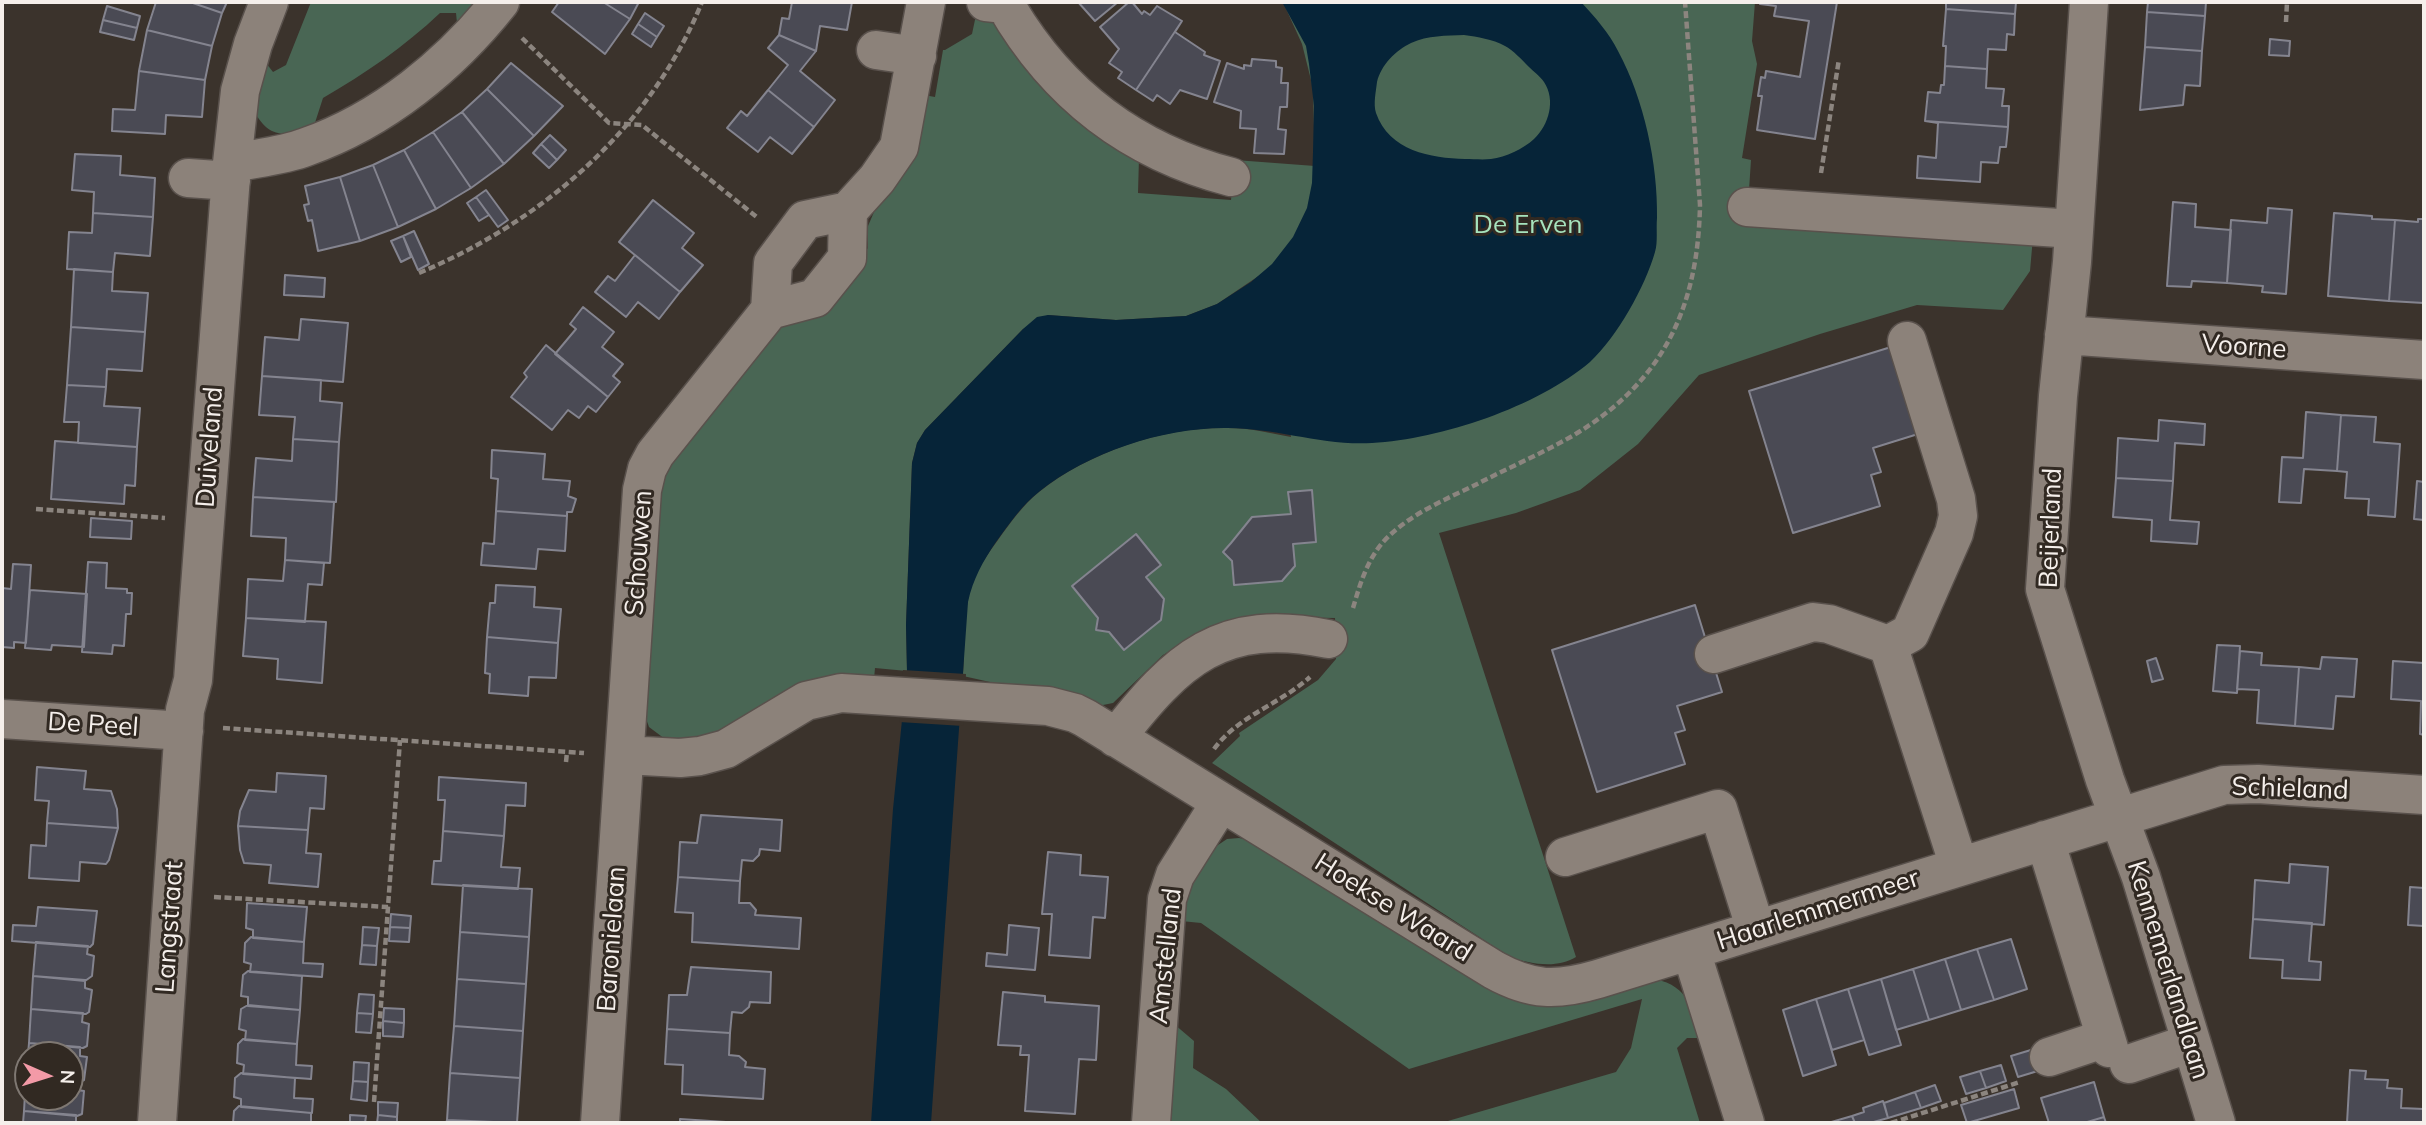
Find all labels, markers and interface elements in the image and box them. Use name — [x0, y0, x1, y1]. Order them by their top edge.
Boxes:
park label: De Erven — [1474, 209, 1582, 241]
street label: Voorne — [2200, 328, 2288, 366]
street label: Duiveland — [190, 386, 230, 508]
street label: Beijerland — [2033, 467, 2069, 589]
street label: Schouwen — [619, 489, 659, 617]
street label: De Peel — [46, 706, 140, 744]
street label: Schieland — [2231, 771, 2349, 807]
street label: Hoekse Waard — [1309, 847, 1477, 969]
street label: Kennemerlandlaan — [2120, 857, 2216, 1083]
street label: Langstraat — [150, 860, 190, 994]
street label: Haarlemmermeer — [1713, 863, 1923, 957]
street label: Baronielaan — [591, 865, 633, 1013]
street label: Amstelland — [1143, 886, 1189, 1026]
north arrow — [14, 1041, 84, 1111]
text: N — [56, 1069, 80, 1085]

